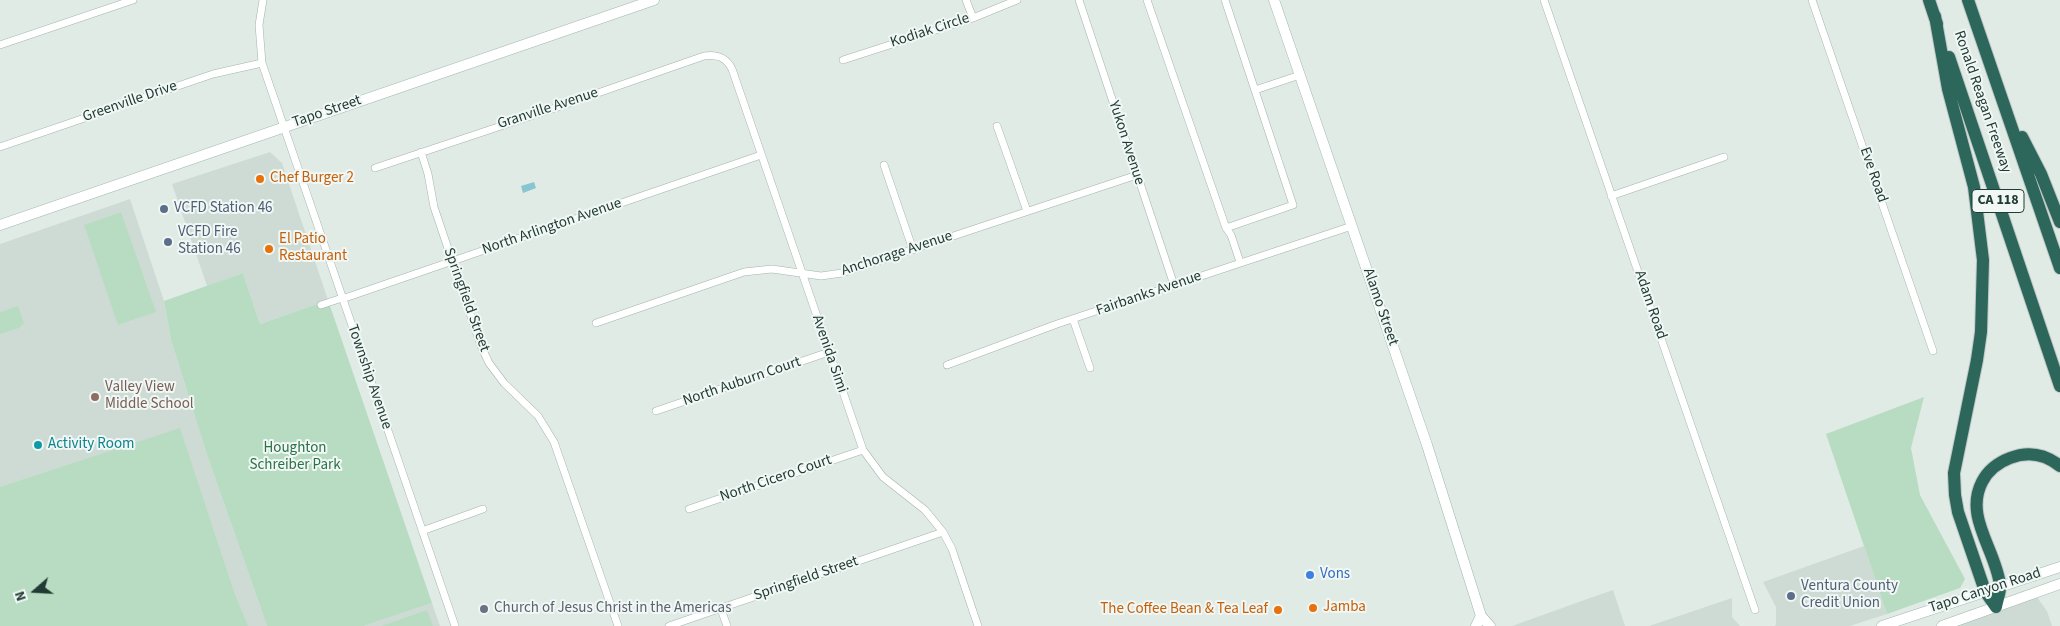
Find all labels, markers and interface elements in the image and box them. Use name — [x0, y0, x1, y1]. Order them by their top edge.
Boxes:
street label: Kodiak Circle — [888, 10, 972, 52]
street label: Ronald Reagan Freeway — [1949, 29, 2015, 175]
street label: Greenville Drive — [80, 77, 180, 127]
street label: Granville Avenue — [495, 84, 601, 134]
street label: Tapo Street — [290, 92, 364, 132]
street label: Yukon Avenue — [1104, 99, 1148, 187]
street label: Eve Road — [1855, 145, 1891, 205]
place label: Chef Burger 2 — [270, 170, 354, 188]
marker: Chef Burger 2 — [254, 173, 266, 185]
road number: CA 118 — [1972, 190, 2024, 212]
street label: North Arlington Avenue — [480, 195, 624, 259]
place label: VCFD Station 46 — [174, 200, 273, 218]
marker: VCFD Station 46 — [158, 203, 170, 215]
place label: VCFD Fire Station 46 — [178, 224, 241, 259]
street label: Anchorage Avenue — [839, 228, 955, 280]
place label: El Patio Restaurant — [279, 231, 347, 266]
marker: VCFD Fire Station 46 — [162, 236, 174, 248]
marker: El Patio Restaurant — [263, 243, 275, 255]
street label: Springfield Street — [439, 246, 493, 354]
street label: Alamo Street — [1358, 266, 1402, 348]
street label: Fairbanks Avenue — [1094, 268, 1204, 320]
street label: Adam Road — [1630, 268, 1670, 342]
street label: Avenida Simi — [807, 313, 851, 395]
street label: Township Avenue — [343, 322, 395, 432]
street label: North Auburn Court — [681, 353, 803, 411]
place label: Valley View Middle School — [105, 379, 194, 414]
marker: Valley View Middle School — [89, 391, 101, 403]
place label: Activity Room — [48, 436, 134, 454]
marker: Activity Room — [32, 439, 44, 451]
park label: Houghton Schreiber Park — [249, 440, 341, 475]
street label: North Cicero Court — [718, 451, 834, 507]
street label: Springfield Street — [751, 553, 861, 605]
street label: Tapo Canyon Road — [1927, 564, 2043, 618]
north arrow — [10, 566, 60, 616]
place label: Vons — [1320, 566, 1350, 584]
marker: Vons — [1304, 569, 1316, 581]
place label: Ventura County Credit Union — [1801, 578, 1898, 613]
text: N — [10, 588, 32, 604]
marker: Ventura County Credit Union — [1785, 590, 1797, 602]
place label: Jamba — [1323, 599, 1366, 617]
place label: Church of Jesus Christ in the Americas — [494, 600, 731, 618]
place label: The Coffee Bean & Tea Leaf — [1100, 601, 1268, 619]
marker: Jamba — [1307, 602, 1319, 614]
marker: Church of Jesus Christ in the Americas — [478, 603, 490, 615]
marker: The Coffee Bean & Tea Leaf — [1272, 604, 1284, 616]

